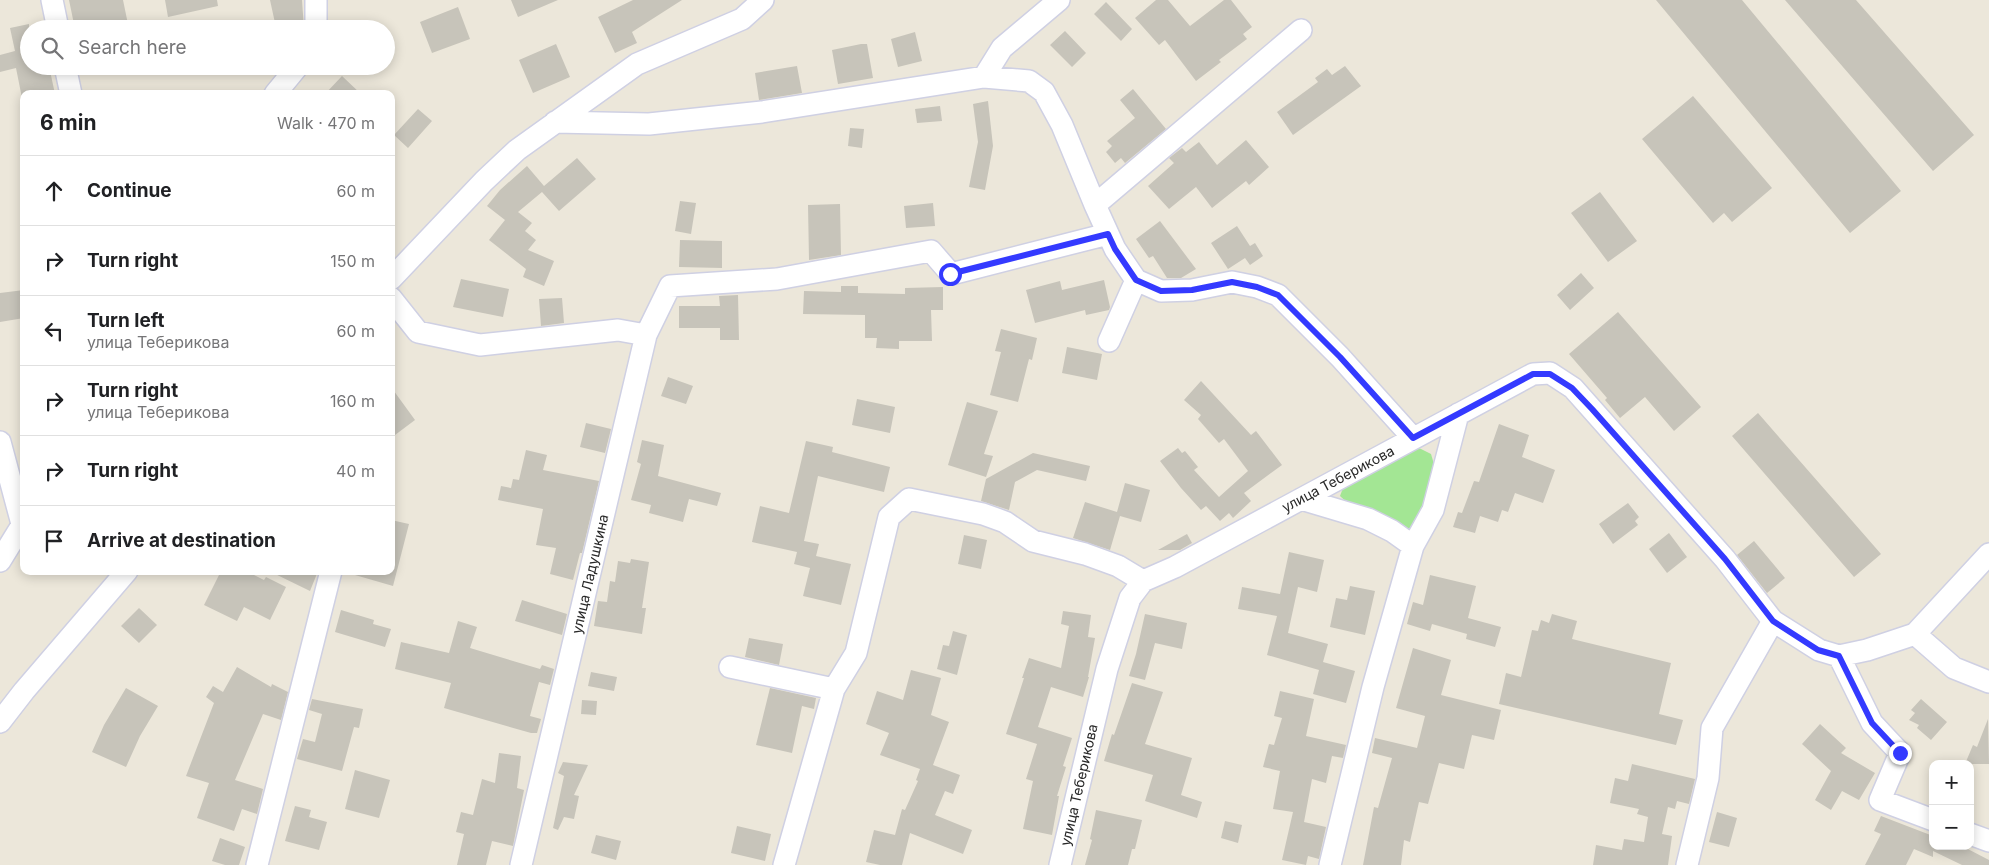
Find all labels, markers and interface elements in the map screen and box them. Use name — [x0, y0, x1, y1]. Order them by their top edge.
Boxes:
search box — [20, 20, 395, 75]
icon: search — [38, 34, 66, 62]
text: Search here — [78, 36, 187, 59]
text: 6 min — [40, 110, 97, 135]
text: Walk · 470 m — [277, 113, 375, 133]
icon: ahead — [40, 177, 68, 205]
text: Continue — [87, 179, 172, 202]
text: 60 m — [336, 181, 375, 201]
icon: right — [40, 247, 68, 275]
text: Turn right — [87, 249, 178, 272]
text: 150 m — [330, 251, 375, 271]
route start — [939, 263, 962, 286]
text: Turn left — [87, 309, 165, 332]
icon: left — [40, 317, 68, 345]
text: 60 m — [336, 321, 375, 341]
text: улица Теберикова — [87, 332, 229, 352]
text: Turn right — [87, 379, 178, 402]
icon: right — [40, 387, 68, 415]
text: 160 m — [330, 391, 375, 411]
text: улица Теберикова — [87, 402, 229, 422]
street label: улица Теберикова — [1279, 442, 1397, 515]
icon: right — [40, 457, 68, 485]
text: Turn right — [87, 459, 178, 482]
text: 40 m — [336, 461, 375, 481]
street label: улица Ладушкина — [567, 512, 612, 635]
icon: arrive — [40, 527, 68, 555]
text: Arrive at destination — [87, 529, 276, 552]
street label: улица Теберикова — [1056, 722, 1101, 847]
route end — [1889, 742, 1912, 765]
map controls — [1929, 760, 1974, 850]
button: + — [1929, 760, 1974, 805]
button: − — [1929, 805, 1974, 850]

